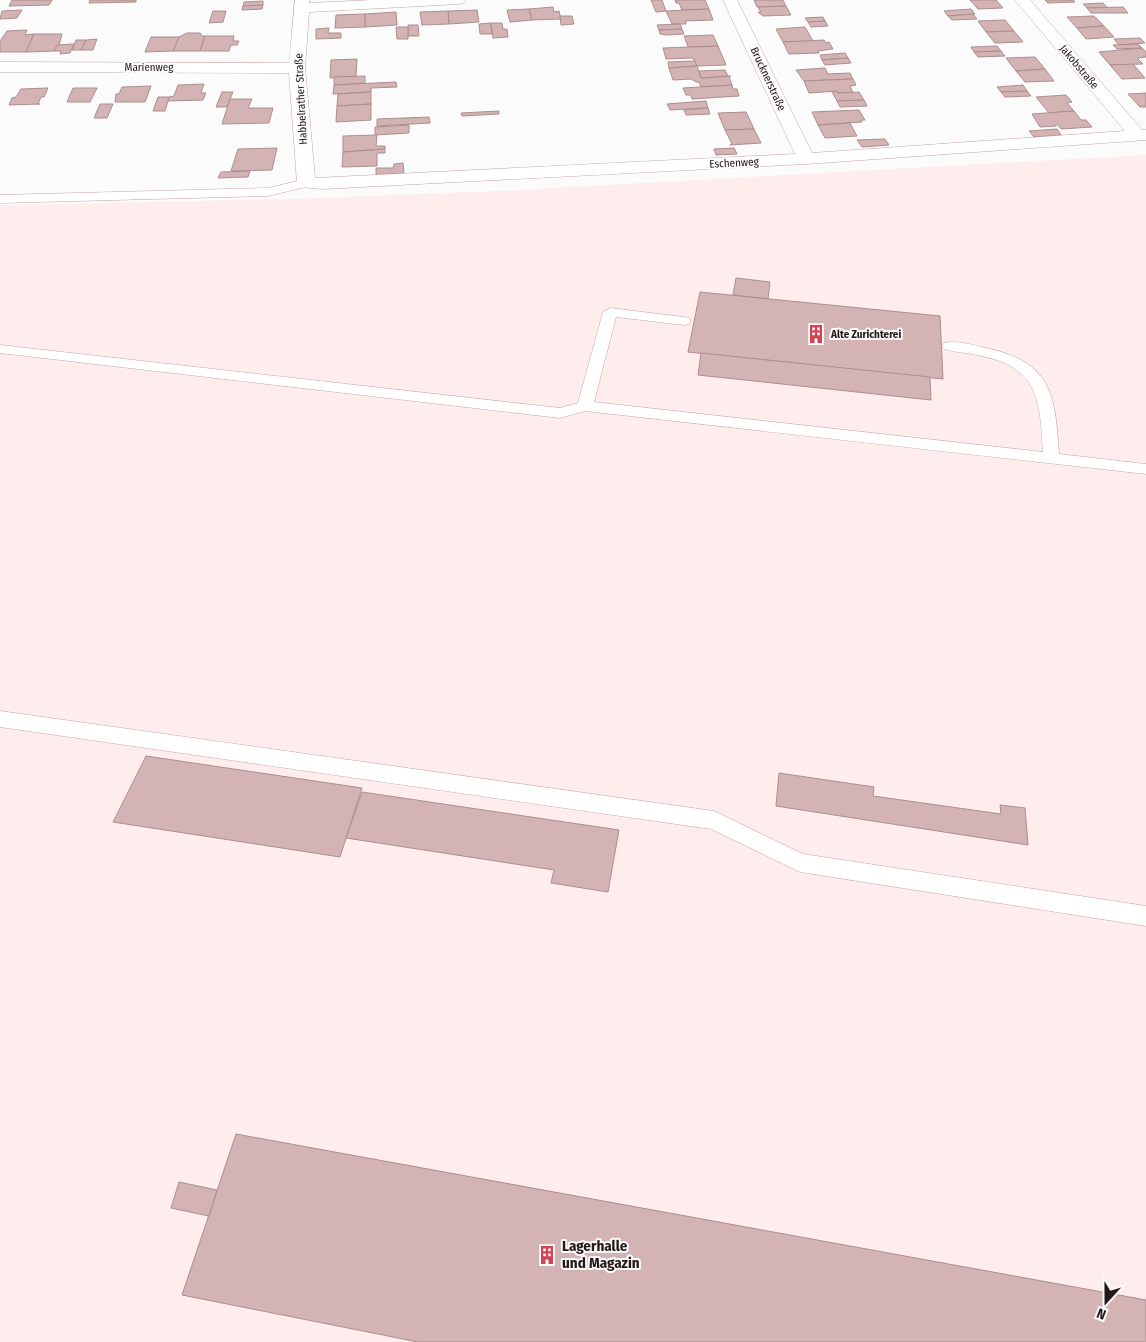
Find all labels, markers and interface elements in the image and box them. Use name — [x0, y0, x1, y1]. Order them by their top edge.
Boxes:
street label: Jakobstraße — [1057, 42, 1101, 92]
street label: Brucknerstraße — [748, 45, 788, 113]
street label: Habbelrather Straße — [292, 53, 310, 145]
street label: Marienweg — [125, 61, 174, 74]
street label: Eschenweg — [709, 155, 760, 171]
building icon: Alte Zurichterei — [805, 323, 827, 345]
place label: Alte Zurichterei — [830, 328, 901, 341]
place label: Lagerhalle und Magazin — [562, 1237, 640, 1272]
building icon: Lagerhalle und Magazin — [536, 1244, 558, 1266]
north arrow — [1081, 1277, 1131, 1327]
text: N — [1095, 1304, 1108, 1323]

